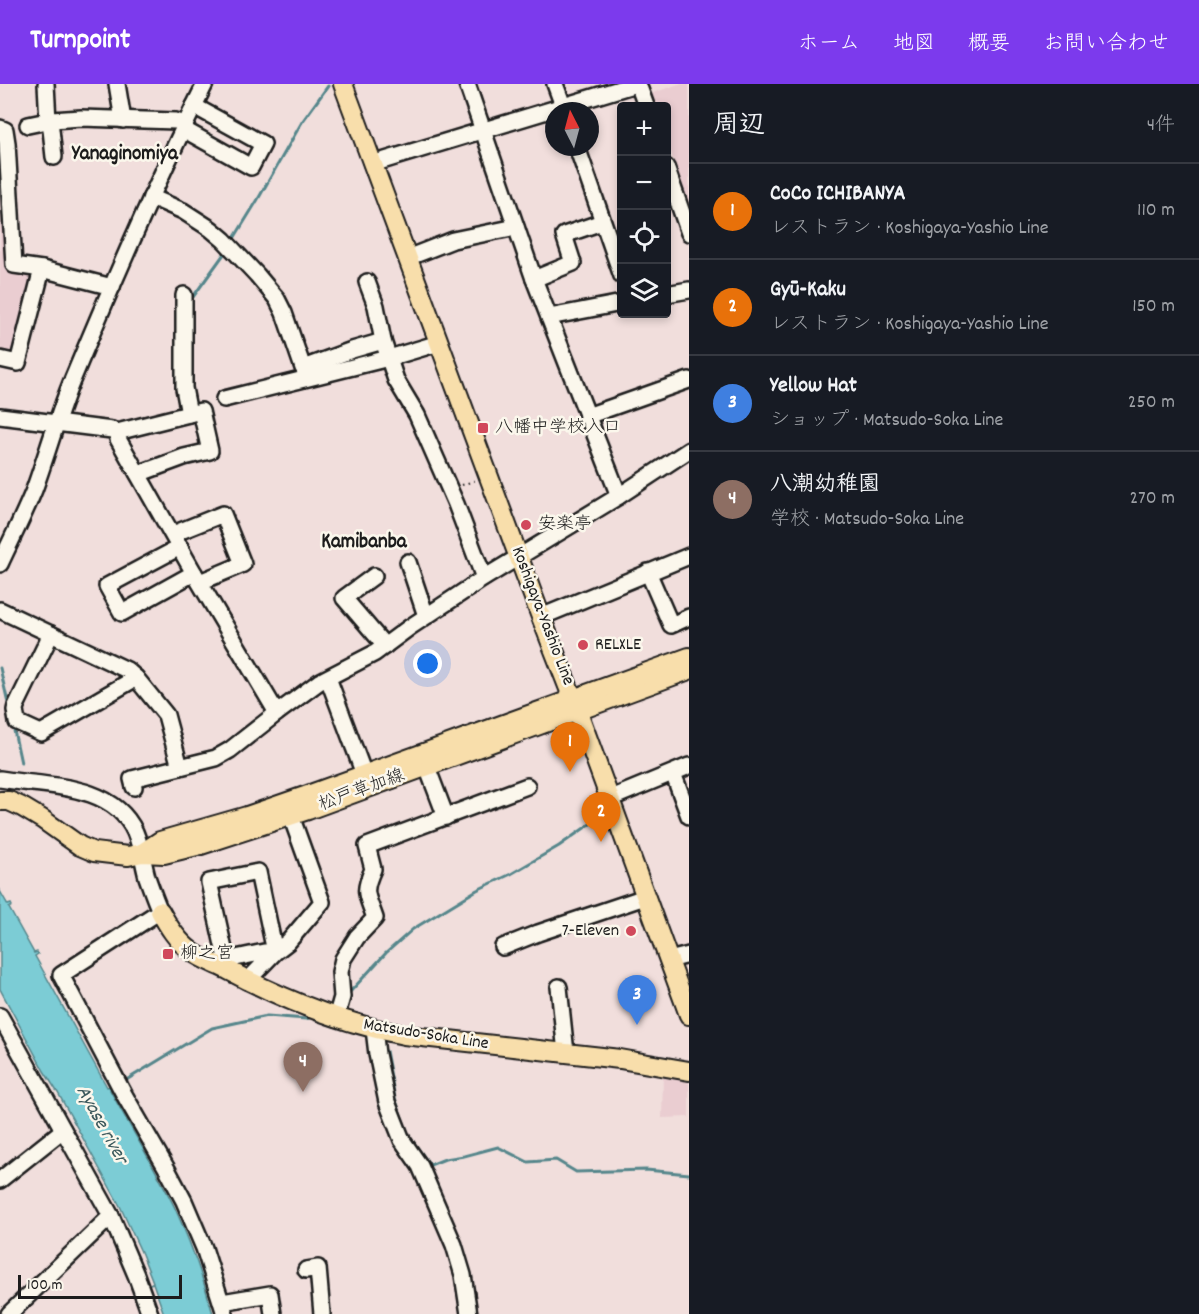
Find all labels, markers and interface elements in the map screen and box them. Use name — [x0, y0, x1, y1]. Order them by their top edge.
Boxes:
text: Turnpoint — [30, 22, 130, 62]
text: ホーム — [798, 30, 860, 60]
text: 地図 — [893, 30, 935, 60]
text: 概要 — [968, 30, 1010, 60]
text: お問い合わせ — [1043, 30, 1169, 60]
north arrow — [545, 102, 599, 156]
map controls — [617, 102, 671, 318]
button: + — [617, 102, 671, 156]
text: 周辺 — [713, 108, 765, 145]
text: 4件 — [1147, 112, 1175, 140]
district label: Yanaginomiya — [71, 140, 179, 170]
button: − — [617, 156, 671, 210]
text: CoCo ICHIBANYA — [770, 179, 906, 210]
text: 1 — [730, 197, 735, 225]
text: 110 m — [1137, 197, 1175, 225]
button: locate — [617, 210, 671, 264]
text: レストラン · Koshigaya-Yashio Line — [770, 215, 1048, 243]
button: layers — [617, 264, 671, 318]
text: Gyū-Kaku — [770, 275, 846, 306]
text: 2 — [728, 293, 737, 321]
text: 150 m — [1132, 293, 1175, 321]
text: レストラン · Koshigaya-Yashio Line — [770, 311, 1048, 339]
text: Yellow Hat — [770, 371, 857, 402]
text: 3 — [728, 389, 737, 417]
text: 250 m — [1128, 389, 1175, 417]
text: ショップ · Matsudo-Soka Line — [770, 407, 1003, 435]
place label: 八幡中学校入口 — [495, 416, 621, 441]
marker: 八幡中学校入口 — [476, 421, 490, 435]
text: 八潮幼稚園 — [770, 470, 880, 501]
text: 4 — [728, 485, 737, 513]
text: 270 m — [1129, 485, 1175, 513]
text: 学校 · Matsudo-Soka Line — [770, 506, 964, 534]
place label: 安楽亭 — [538, 513, 592, 538]
marker: 安楽亭 — [519, 518, 533, 532]
district label: Kamibanba — [321, 528, 408, 558]
street label: Koshigaya-Yashio Line — [504, 543, 580, 689]
place label: RELXLE — [595, 633, 641, 658]
marker: RELXLE — [576, 638, 590, 652]
your location — [413, 649, 442, 678]
pin: 1 — [550, 722, 590, 772]
street label: 松戸草加線 — [315, 764, 409, 818]
pin: 2 — [582, 792, 620, 842]
place label: 7-Eleven — [562, 919, 619, 944]
marker: 7-Eleven — [624, 924, 638, 938]
place label: 柳之宮 — [180, 942, 234, 967]
marker: 柳之宮 — [161, 947, 175, 961]
pin: 3 — [618, 976, 656, 1025]
street label: Matsudo-Soka Line — [362, 1013, 490, 1057]
pin: 4 — [284, 1042, 322, 1092]
water label: Ayase river — [68, 1081, 135, 1172]
scale bar — [18, 1272, 182, 1300]
text: 100 m — [27, 1274, 63, 1297]

